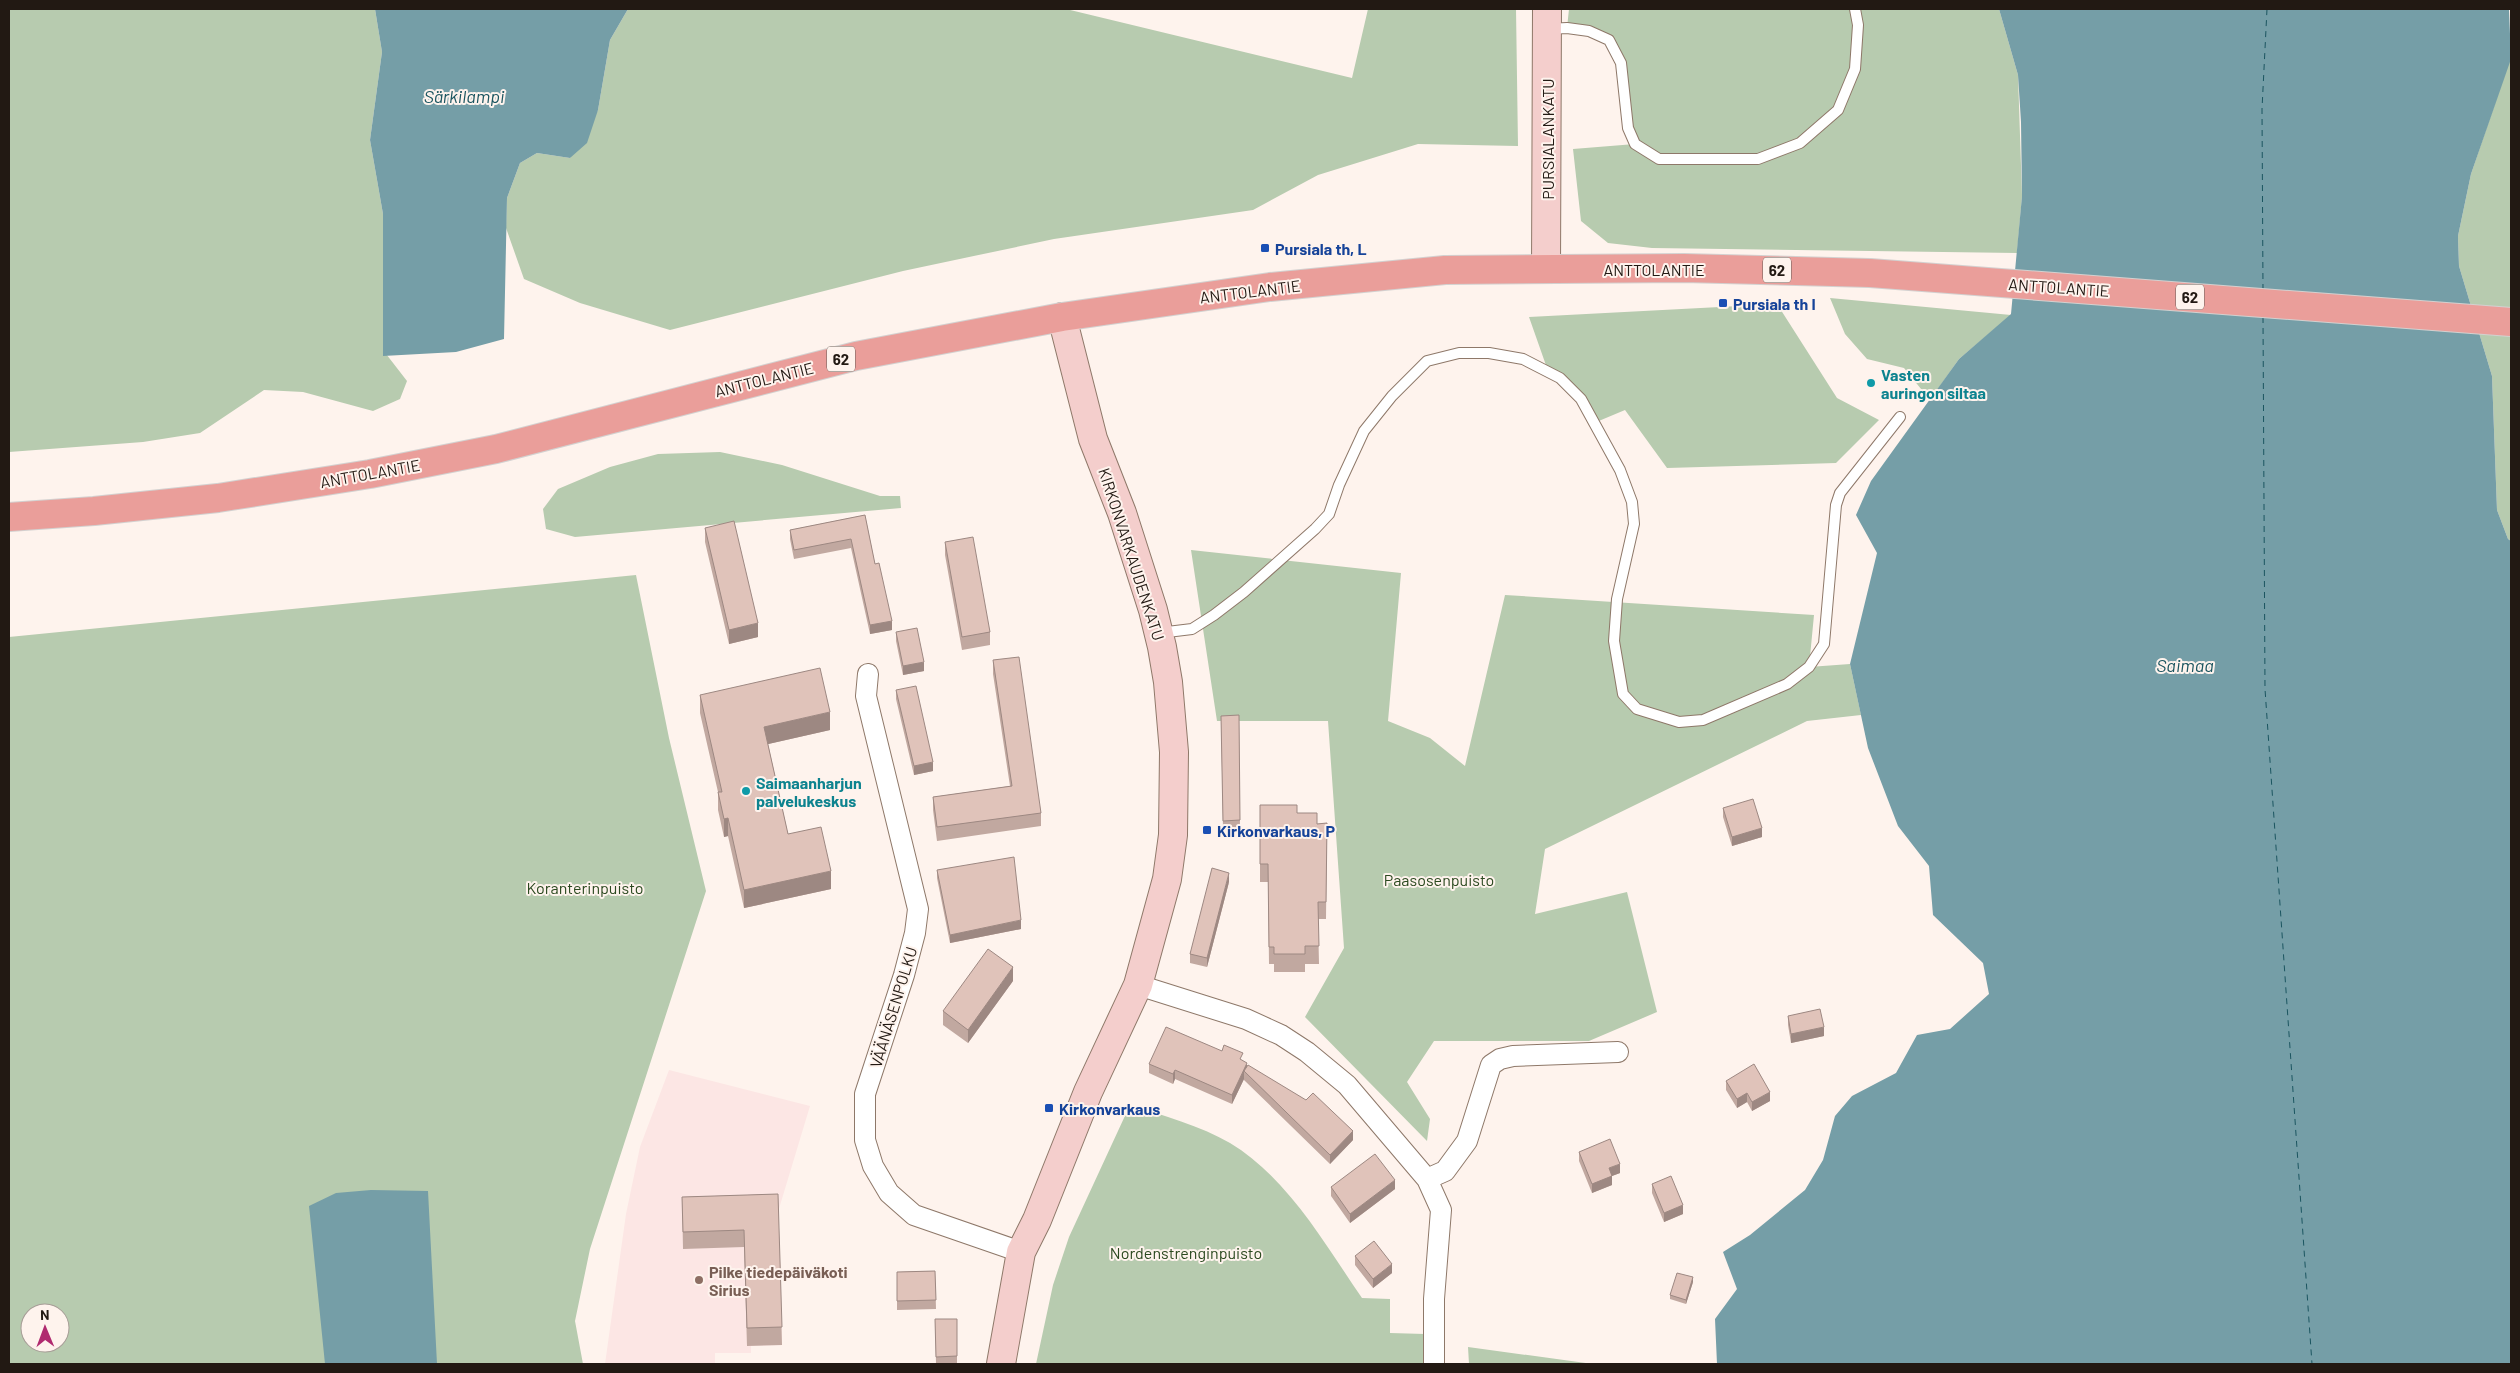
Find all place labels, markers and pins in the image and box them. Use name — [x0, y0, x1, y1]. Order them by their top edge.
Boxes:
place label: Pursiala th, L — [1275, 239, 1367, 258]
marker: Pursiala th, L — [1259, 242, 1271, 254]
place label: Pursiala th I — [1733, 294, 1816, 313]
marker: Pursiala th I — [1717, 297, 1729, 309]
place label: Vasten auringon siltaa — [1881, 365, 1986, 402]
marker: Vasten auringon siltaa — [1865, 377, 1877, 389]
place label: Saimaanharjun palvelukeskus — [756, 773, 862, 810]
marker: Saimaanharjun palvelukeskus — [740, 785, 752, 797]
place label: Kirkonvarkaus, P — [1217, 821, 1336, 840]
marker: Kirkonvarkaus, P — [1201, 824, 1213, 836]
place label: Kirkonvarkaus — [1059, 1099, 1160, 1118]
marker: Kirkonvarkaus — [1043, 1102, 1055, 1114]
place label: Pilke tiedepäiväkoti Sirius — [709, 1262, 848, 1299]
marker: Pilke tiedepäiväkoti Sirius — [693, 1274, 705, 1286]

